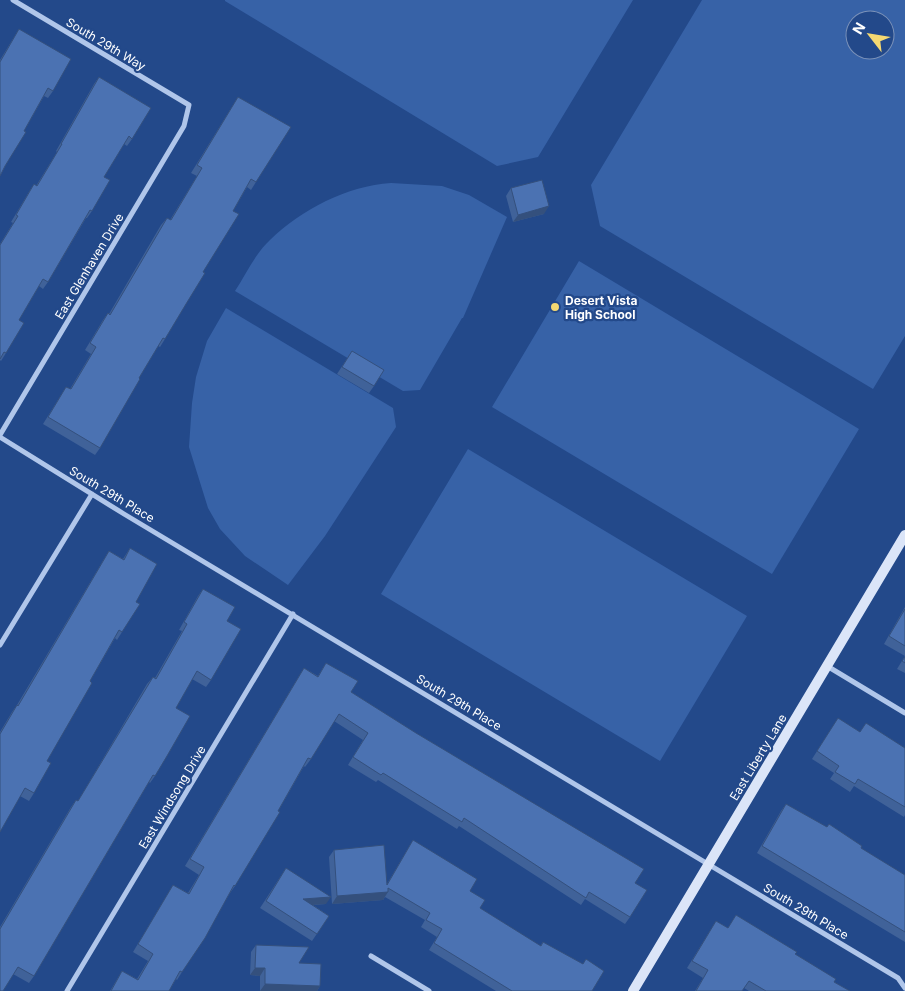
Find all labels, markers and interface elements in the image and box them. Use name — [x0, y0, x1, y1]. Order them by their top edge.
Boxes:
north arrow — [845, 10, 895, 60]
street label: South 29th Way — [63, 14, 149, 74]
text: N — [848, 19, 868, 37]
street label: East Glenhaven Drive — [51, 210, 127, 322]
place label: Desert Vista High School — [565, 293, 637, 322]
marker: Desert Vista High School — [549, 301, 561, 313]
street label: South 29th Place — [67, 463, 157, 525]
street label: South 29th Place — [414, 671, 504, 733]
street label: East Liberty Lane — [726, 711, 790, 803]
street label: East Windsong Drive — [135, 743, 209, 851]
street label: South 29th Place — [761, 880, 851, 942]

